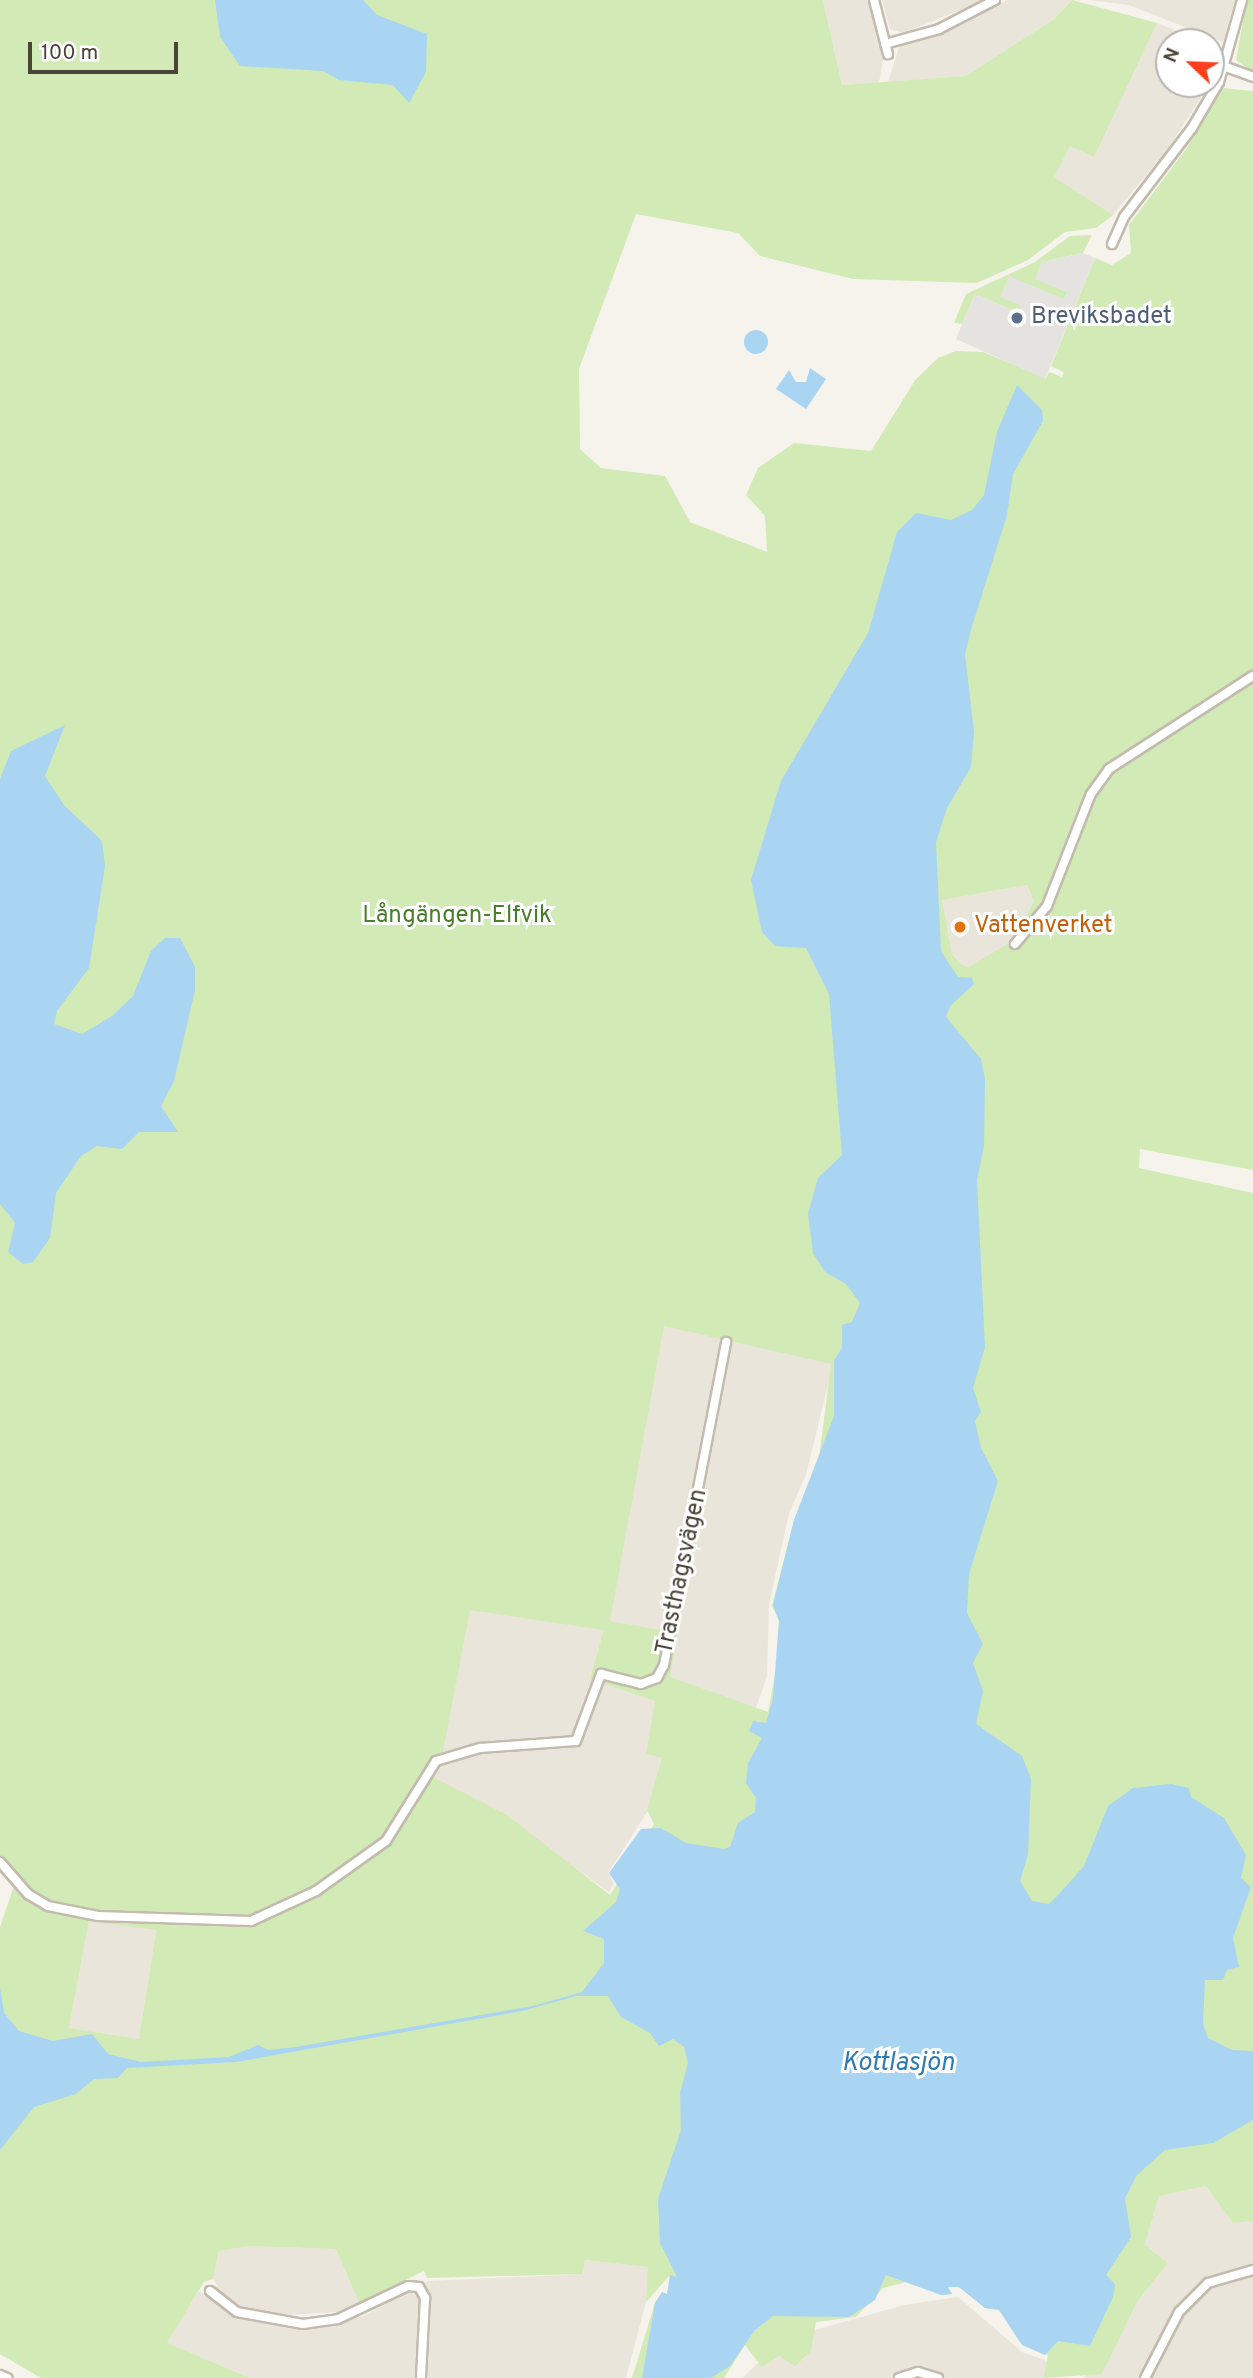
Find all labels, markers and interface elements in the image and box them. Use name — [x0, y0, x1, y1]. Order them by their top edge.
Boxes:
scale bar — [32, 28, 182, 72]
north arrow — [1155, 28, 1225, 98]
text: 100 m — [41, 40, 98, 67]
text: N — [1159, 45, 1186, 67]
place label: Breviksbadet — [1031, 304, 1172, 332]
marker: Breviksbadet — [1009, 310, 1025, 326]
park label: Långängen-Elfvik — [362, 903, 552, 931]
place label: Vattenverket — [974, 913, 1113, 941]
marker: Vattenverket — [952, 919, 968, 935]
street label: Trasthagsvägen — [651, 1487, 715, 1657]
water label: Kottlasjön — [842, 2048, 954, 2080]

